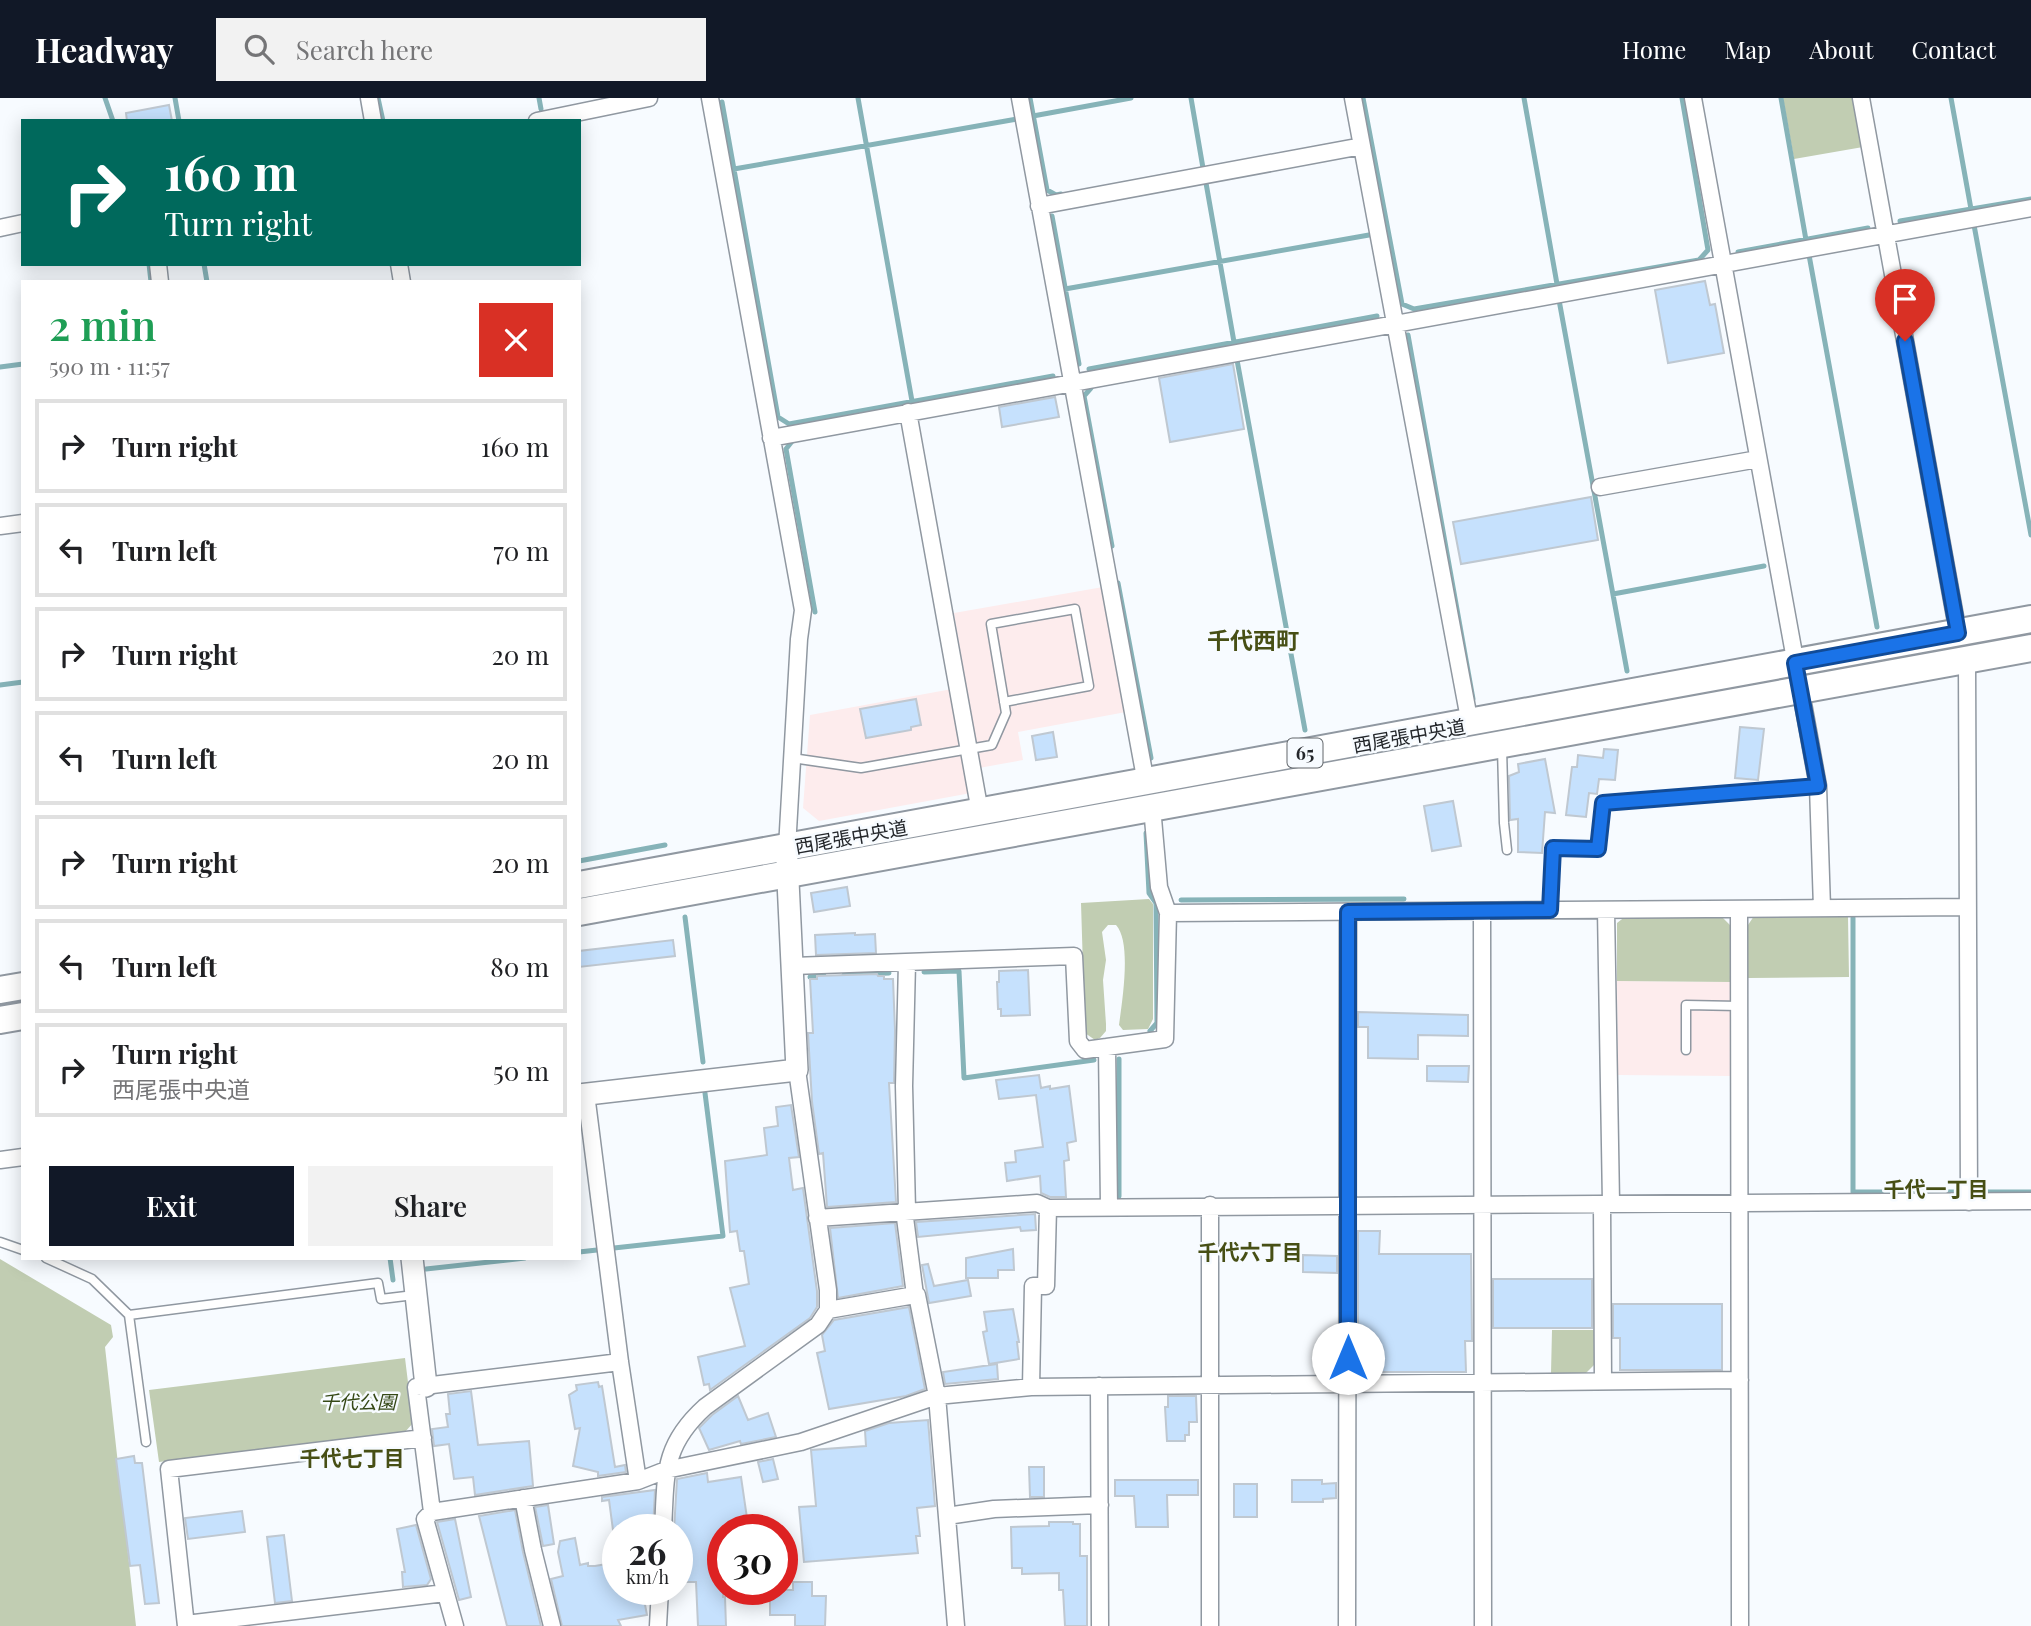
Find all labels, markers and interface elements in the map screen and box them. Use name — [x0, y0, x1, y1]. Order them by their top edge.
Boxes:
search box — [216, 18, 706, 81]
text: Headway — [35, 27, 174, 71]
icon: search — [240, 30, 278, 68]
text: Search here — [296, 32, 433, 67]
text: Home — [1622, 33, 1686, 65]
text: Map — [1724, 33, 1771, 65]
text: About — [1809, 33, 1873, 65]
text: Contact — [1911, 33, 1996, 65]
text: 160 m — [164, 138, 298, 203]
icon: right — [49, 147, 140, 238]
text: Turn right — [164, 201, 312, 244]
pin — [1875, 269, 1935, 341]
icon: arrive — [1886, 280, 1924, 318]
text: 2 min — [49, 296, 156, 352]
button: close — [479, 303, 553, 377]
text: 590 m · 11:57 — [49, 350, 170, 381]
icon: right — [53, 427, 91, 465]
text: Turn right — [112, 429, 238, 464]
text: 160 m — [481, 429, 549, 464]
icon: left — [53, 531, 91, 569]
text: Turn left — [112, 533, 217, 568]
text: 70 m — [493, 533, 549, 568]
district label: 千代西町 — [1207, 624, 1299, 655]
icon: right — [53, 635, 91, 673]
text: Turn right — [112, 637, 238, 672]
text: 20 m — [491, 637, 549, 672]
street label: 西尾張中央道 — [1351, 712, 1467, 758]
road number: 65 — [1288, 738, 1322, 768]
icon: left — [53, 739, 91, 777]
text: Turn left — [112, 741, 217, 776]
text: 20 m — [491, 741, 549, 776]
street label: 西尾張中央道 — [793, 813, 909, 859]
icon: right — [53, 843, 91, 881]
text: Turn right — [112, 845, 238, 880]
text: 20 m — [491, 845, 549, 880]
icon: left — [53, 947, 91, 985]
text: Turn left — [112, 949, 217, 984]
text: 80 m — [490, 949, 549, 984]
text: Turn right — [112, 1036, 238, 1071]
icon: right — [53, 1051, 91, 1089]
text: 50 m — [493, 1053, 549, 1088]
text: 西尾張中央道 — [112, 1073, 250, 1104]
button: Exit — [49, 1166, 294, 1246]
button: Share — [308, 1166, 553, 1246]
district label: 千代一丁目 — [1884, 1174, 1989, 1202]
district label: 千代六丁目 — [1198, 1237, 1303, 1265]
position arrow — [1311, 1321, 1385, 1395]
park label: 千代公園 — [320, 1388, 399, 1414]
district label: 千代七丁目 — [300, 1443, 405, 1471]
speed limit sign: 30 — [707, 1514, 798, 1605]
text: 26 — [629, 1527, 666, 1574]
text: km/h — [626, 1565, 669, 1589]

